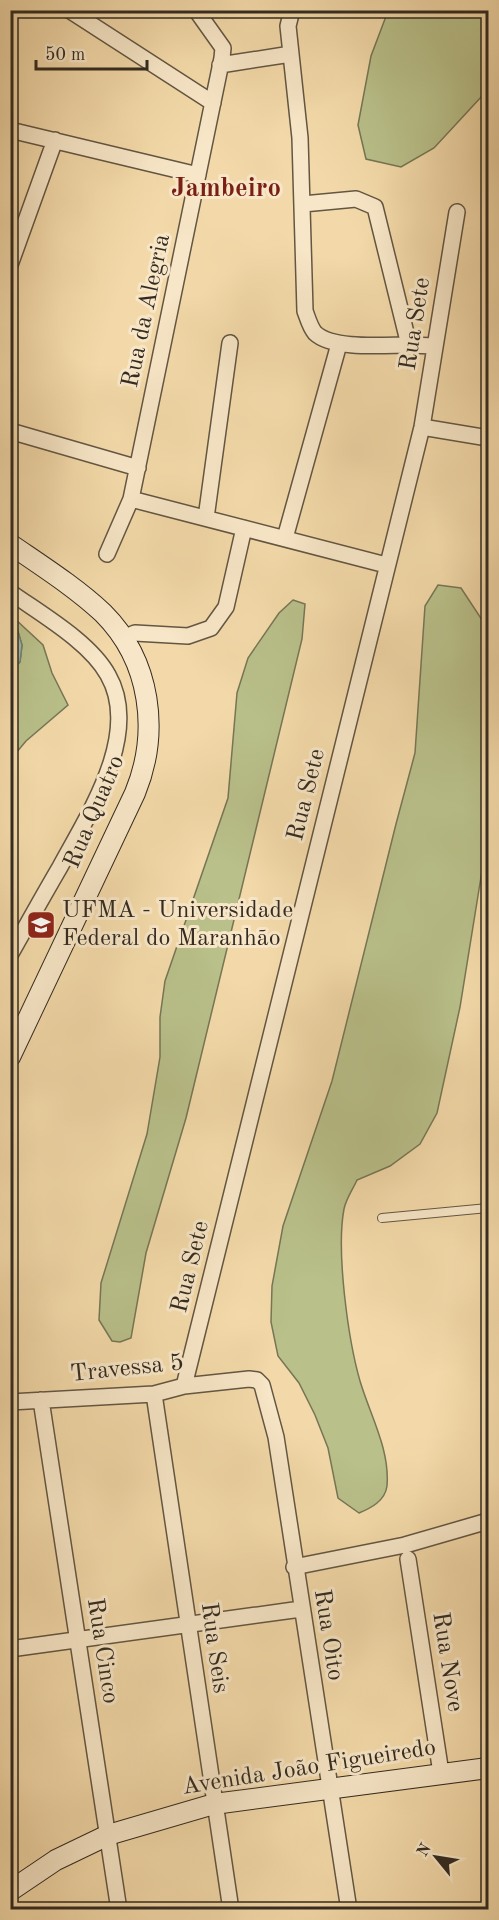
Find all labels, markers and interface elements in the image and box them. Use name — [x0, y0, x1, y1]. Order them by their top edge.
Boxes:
scale bar — [36, 33, 147, 71]
text: 50 m — [45, 46, 85, 64]
district label: Jambeiro — [171, 175, 281, 202]
street label: Rua da Alegria — [119, 232, 175, 390]
street label: Rua Sete — [397, 276, 435, 372]
street label: Rua Sete — [284, 747, 330, 843]
street label: Rua Quatro — [60, 752, 130, 872]
place label: UFMA - Universidade Federal do Maranhão — [62, 899, 293, 951]
school or university icon: UFMA - Universidade Federal do Maranhão — [25, 909, 57, 941]
street label: Rua Sete — [168, 1219, 214, 1315]
street label: Travessa 5 — [69, 1351, 185, 1387]
street label: Rua Oito — [309, 1588, 347, 1682]
street label: Rua Cinco — [82, 1597, 122, 1705]
street label: Rua Seis — [196, 1601, 232, 1695]
street label: Rua Nove — [427, 1610, 467, 1714]
street label: Avenida João Figueiredo — [180, 1736, 438, 1800]
north arrow — [406, 1827, 466, 1887]
text: N — [415, 1841, 435, 1860]

